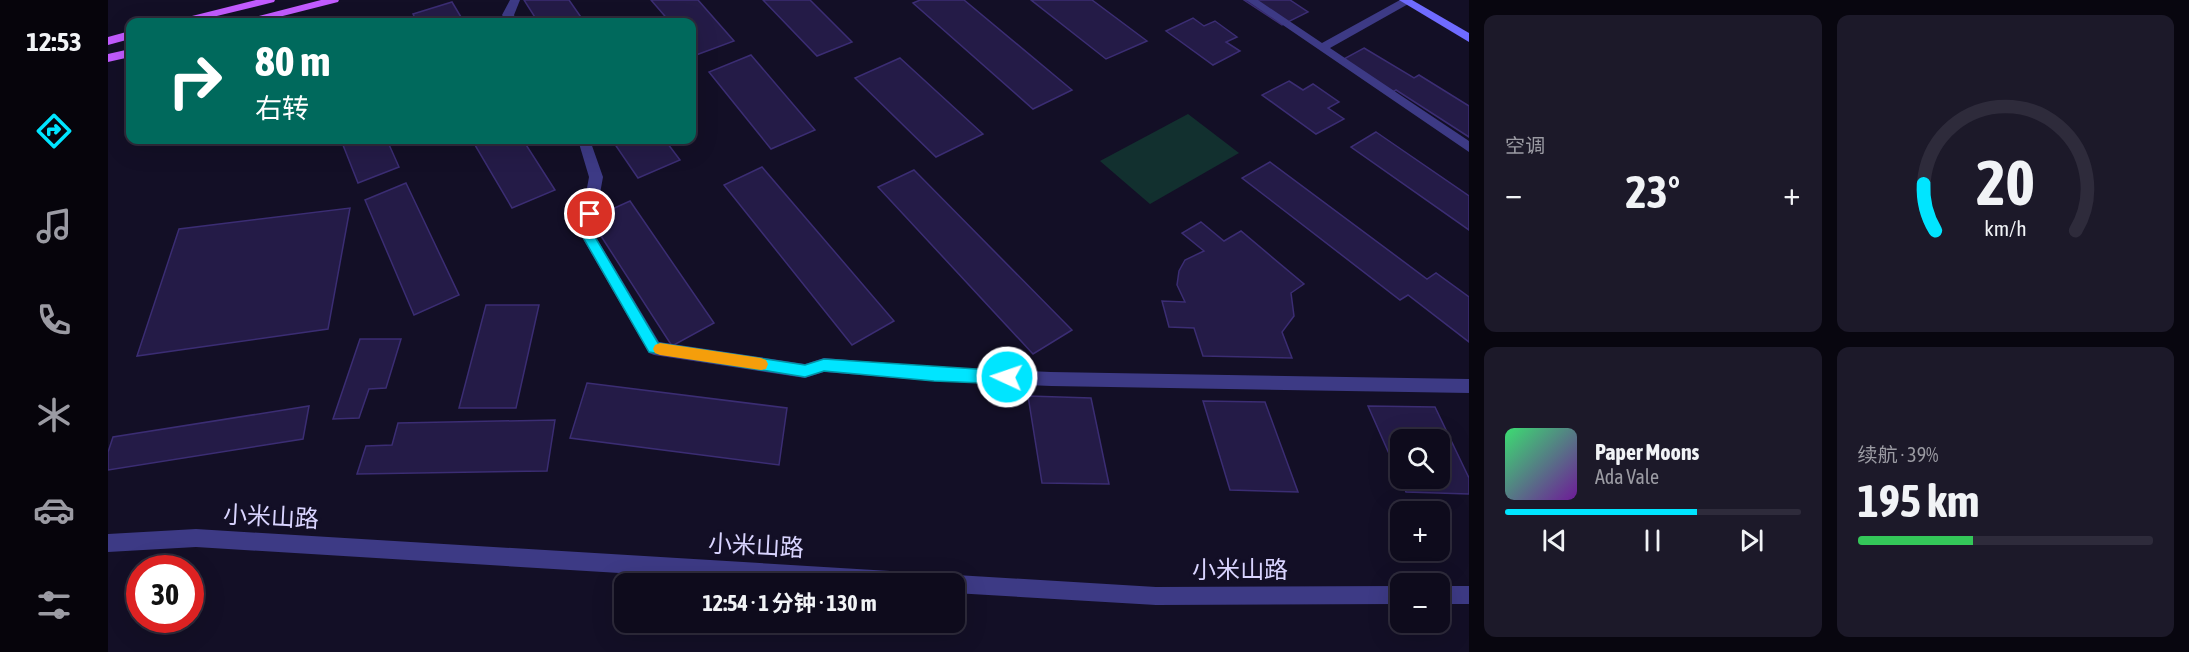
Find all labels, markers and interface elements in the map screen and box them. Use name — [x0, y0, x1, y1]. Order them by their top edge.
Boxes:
text: 12:53 — [26, 26, 82, 57]
text: 80 m — [255, 37, 330, 85]
icon: right — [156, 42, 234, 120]
text: 右转 — [255, 93, 309, 124]
icon: directions — [33, 110, 75, 152]
text: 空调 — [1505, 134, 1545, 157]
text: 20 — [1976, 147, 2035, 218]
text: 23° — [1625, 166, 1680, 218]
text: − — [1505, 174, 1522, 212]
text: + — [1783, 174, 1800, 212]
pin — [564, 188, 615, 239]
icon: arrive — [573, 197, 606, 230]
icon: music — [33, 205, 75, 247]
text: km/h — [1984, 216, 2027, 241]
icon: phone — [33, 299, 75, 341]
position arrow — [975, 345, 1039, 409]
icon: climate — [33, 394, 75, 436]
map controls — [1390, 429, 1450, 633]
button: search — [1390, 429, 1450, 489]
text: Paper Moons — [1595, 439, 1699, 465]
text: 续航 · 39% — [1858, 443, 1938, 466]
text: Ada Vale — [1595, 465, 1659, 488]
text: 195 km — [1858, 475, 1979, 527]
icon: car — [33, 489, 75, 531]
street label: 小米山路 — [222, 501, 320, 532]
button: + — [1390, 501, 1450, 561]
icon: previous — [1538, 524, 1571, 557]
icon: pause — [1636, 524, 1669, 557]
icon: next — [1735, 524, 1768, 557]
street label: 小米山路 — [707, 530, 805, 561]
speed limit sign: 30 — [126, 555, 204, 633]
street label: 小米山路 — [1192, 556, 1288, 583]
button: − — [1390, 573, 1450, 633]
icon: filters — [33, 584, 75, 626]
text: 12:54 · 1 分钟 · 130 m — [703, 590, 876, 616]

